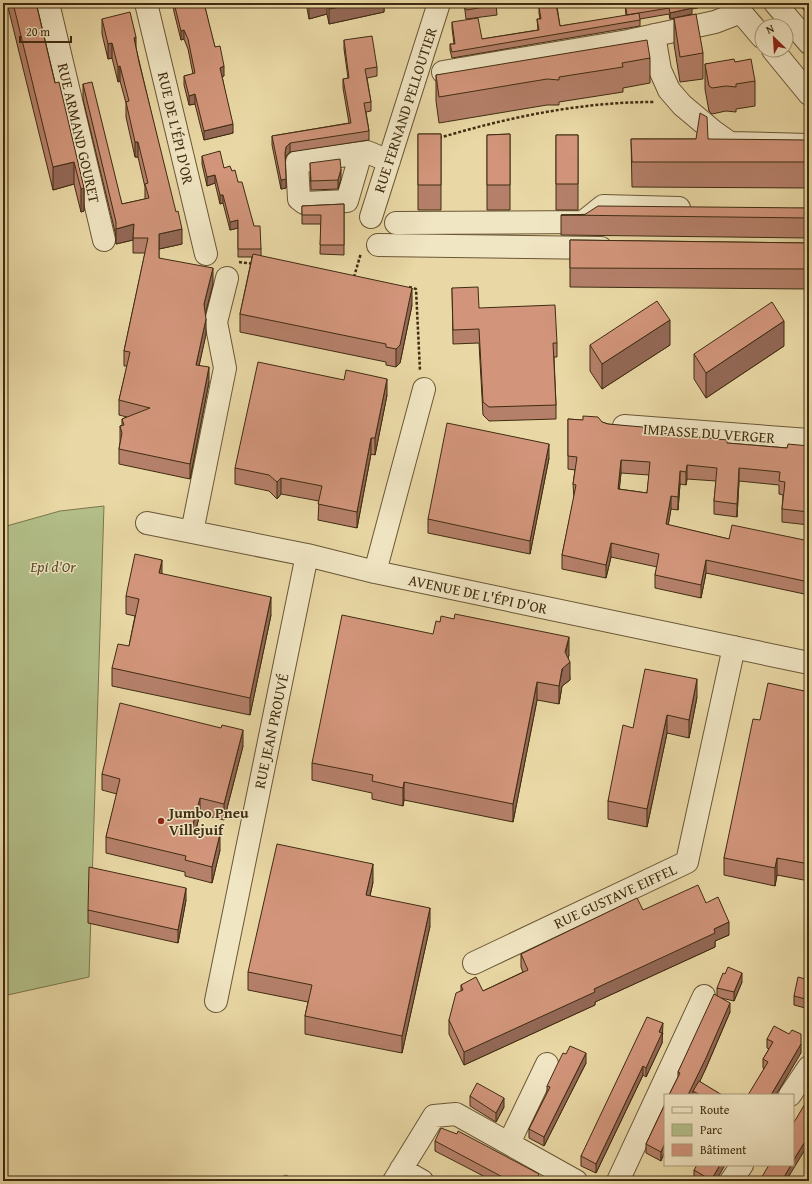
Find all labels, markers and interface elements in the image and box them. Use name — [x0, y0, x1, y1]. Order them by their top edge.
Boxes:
scale bar — [20, 18, 71, 44]
north arrow — [754, 18, 794, 58]
text: N — [763, 20, 777, 38]
text: 20 m — [26, 23, 50, 40]
street label: RUE FERNAND PELLOUTIER — [368, 24, 442, 195]
street label: RUE ARMAND GOURET — [53, 61, 105, 206]
street label: RUE DE L'ÉPI D'OR — [153, 70, 199, 187]
street label: IMPASSE DU VERGER — [642, 418, 776, 448]
park label: Epi d'Or — [29, 556, 76, 577]
street label: AVENUE DE L'ÉPI D'OR — [407, 569, 550, 619]
street label: RUE JEAN PROUVÉ — [249, 671, 294, 790]
place label: Jumbo Pneu Villejuif — [166, 802, 249, 840]
marker: Jumbo Pneu Villejuif — [156, 816, 166, 826]
street label: RUE GUSTAVE EIFFEL — [550, 858, 680, 934]
legend — [664, 1094, 794, 1166]
text: Route — [700, 1101, 730, 1118]
text: Parc — [700, 1121, 723, 1138]
text: Bâtiment — [700, 1141, 747, 1158]

